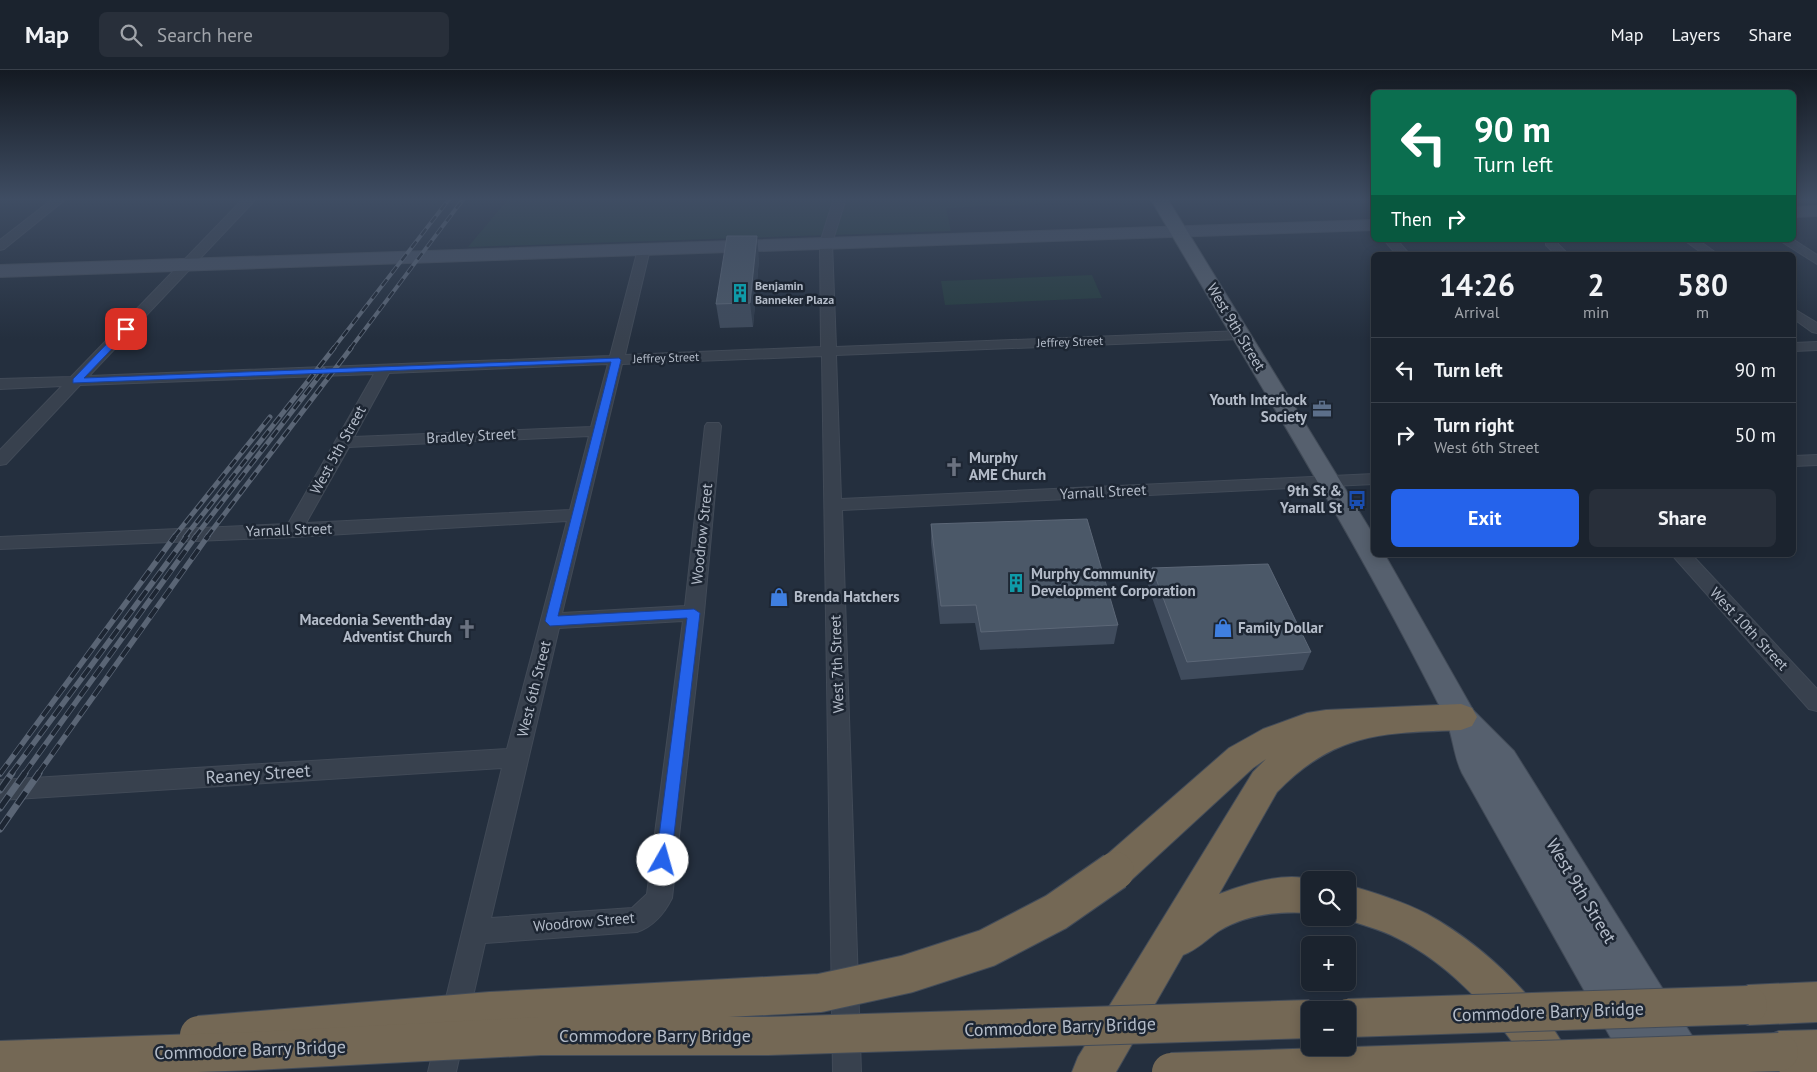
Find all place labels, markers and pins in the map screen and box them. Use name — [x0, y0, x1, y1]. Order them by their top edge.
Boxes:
place label: Benjamin Banneker Plaza — [755, 278, 834, 307]
building icon: Benjamin Banneker Plaza — [729, 282, 751, 304]
pin — [105, 308, 147, 350]
place label: Youth Interlock Society — [1209, 390, 1308, 426]
office icon: Youth Interlock Society — [1311, 398, 1333, 420]
place label: Murphy AME Church — [969, 448, 1046, 484]
church icon: Murphy AME Church — [943, 456, 965, 478]
place label: 9th St & Yarnall St — [1279, 481, 1343, 517]
bus stop icon: 9th St & Yarnall St — [1346, 489, 1368, 511]
place label: Murphy Community Development Corporation — [1031, 564, 1196, 600]
building icon: Murphy Community Development Corporation — [1005, 572, 1027, 594]
shop icon: Brenda Hatchers — [768, 586, 790, 608]
place label: Brenda Hatchers — [794, 587, 900, 606]
place label: Macedonia Seventh-day Adventist Church — [299, 610, 453, 646]
shop icon: Family Dollar — [1212, 617, 1234, 639]
church icon: Macedonia Seventh-day Adventist Church — [456, 618, 478, 640]
place label: Family Dollar — [1238, 618, 1324, 637]

